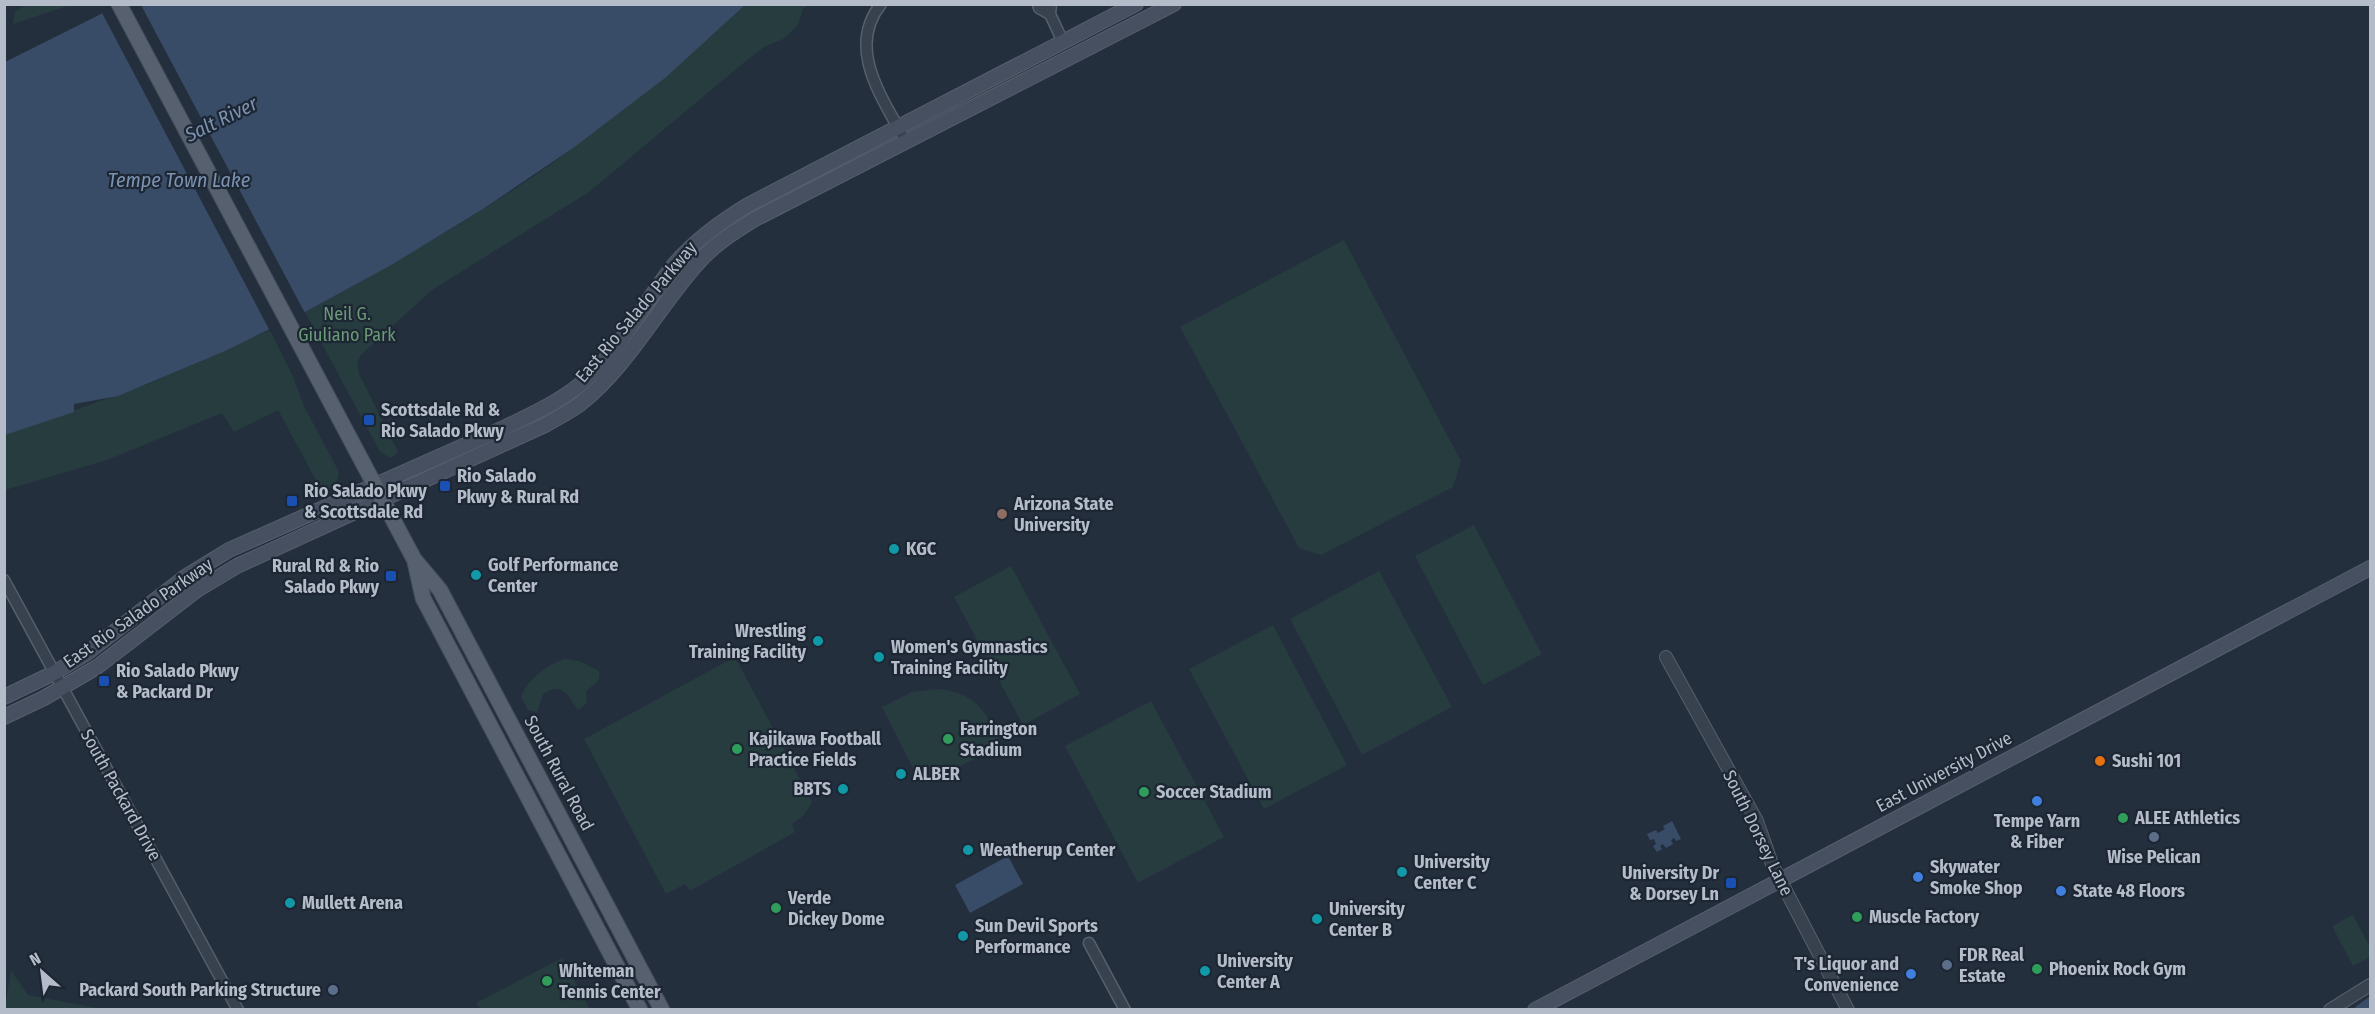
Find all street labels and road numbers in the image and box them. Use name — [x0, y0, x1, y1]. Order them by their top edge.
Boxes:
street label: East Rio Salado Parkway — [571, 237, 701, 387]
street label: East Rio Salado Parkway — [59, 553, 217, 673]
street label: South Rural Road — [519, 712, 599, 834]
street label: South Packard Drive — [76, 725, 166, 865]
street label: East University Drive — [1872, 727, 2016, 817]
street label: South Dorsey Lane — [1718, 767, 1798, 900]

